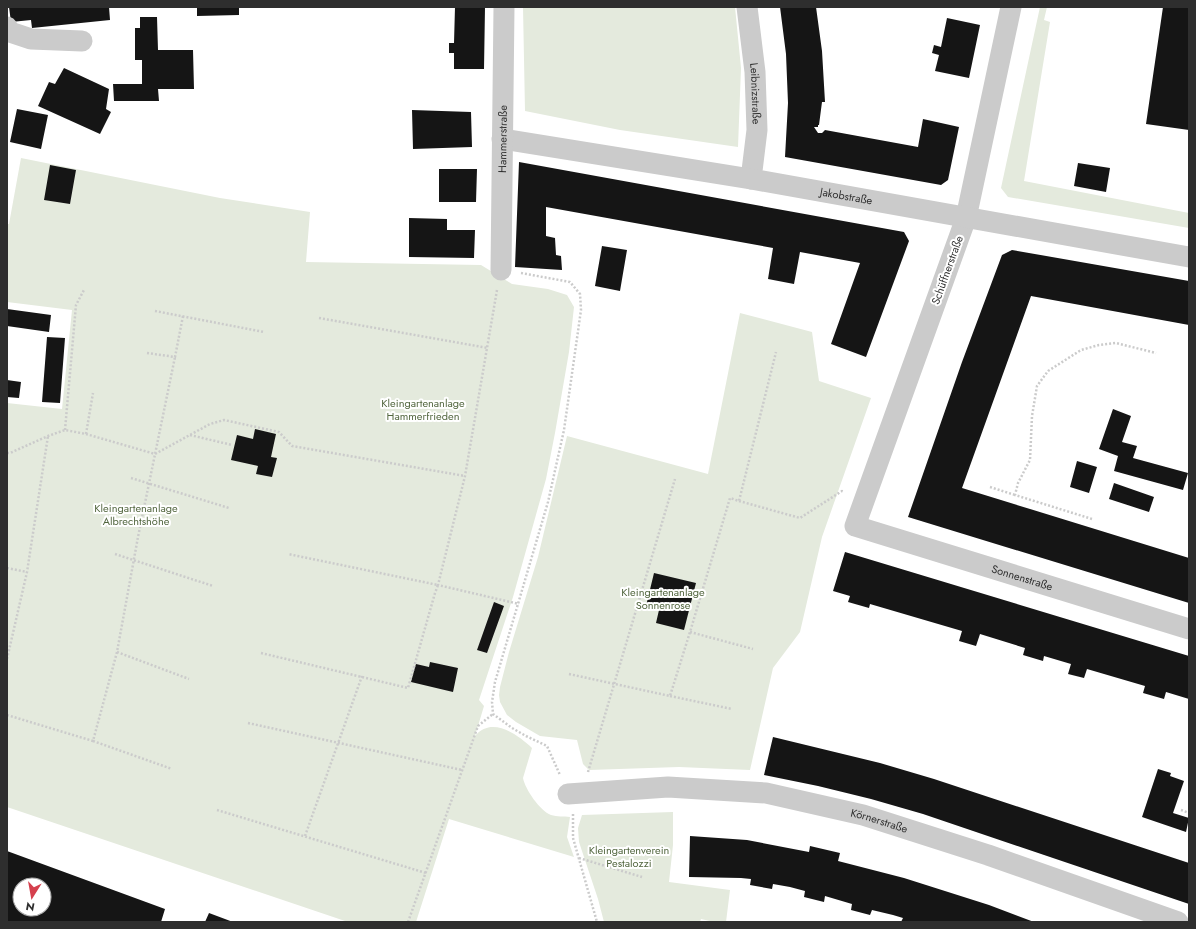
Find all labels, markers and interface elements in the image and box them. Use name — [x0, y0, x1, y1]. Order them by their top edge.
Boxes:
street label: Leibnizstraße — [746, 62, 765, 125]
street label: Hammerstraße — [494, 105, 511, 173]
street label: Jakobstraße — [817, 183, 874, 209]
street label: Schüffnerstraße — [927, 233, 967, 307]
park label: Kleingartenanlage Hammerfrieden — [381, 395, 465, 424]
park label: Kleingartenanlage Albrechtshöhe — [94, 500, 178, 529]
street label: Sonnenstraße — [990, 561, 1055, 595]
park label: Kleingartenanlage Sonnenrose — [621, 584, 705, 613]
street label: Körnerstraße — [849, 804, 910, 837]
park label: Kleingartenverein Pestalozzi — [589, 842, 669, 871]
north arrow — [12, 877, 52, 917]
text: N — [24, 898, 36, 916]

